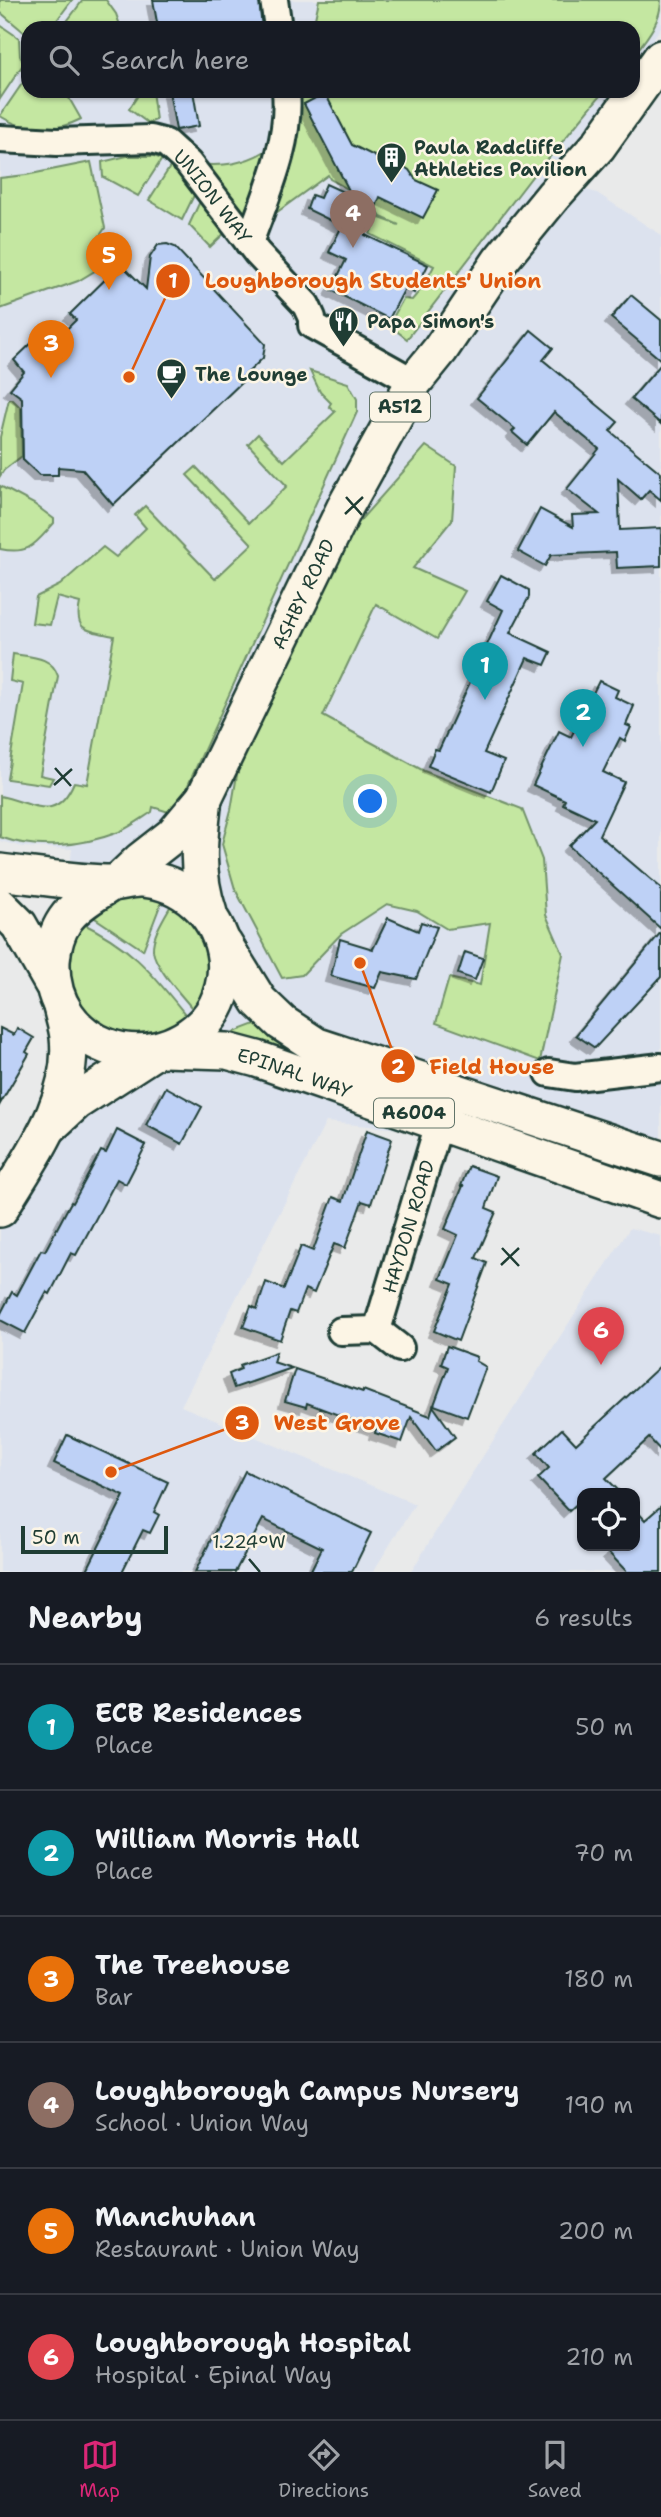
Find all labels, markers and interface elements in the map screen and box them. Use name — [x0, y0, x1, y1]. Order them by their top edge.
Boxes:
search box — [21, 21, 640, 98]
icon: search — [45, 41, 83, 79]
text: Search here — [101, 42, 250, 77]
place label: Paula Radcliffe Athletics Pavilion — [414, 135, 587, 182]
building icon: Paula Radcliffe Athletics Pavilion — [374, 141, 408, 185]
street label: UNION WAY — [168, 144, 258, 249]
pin: 4 — [330, 190, 376, 248]
pin: 5 — [86, 232, 132, 290]
callout: Loughborough Students' Union — [155, 260, 555, 302]
text: 1 — [168, 267, 178, 295]
text: Loughborough Students' Union — [205, 267, 541, 295]
restaurant icon: Papa Simon's — [327, 304, 361, 348]
place label: Papa Simon's — [367, 309, 494, 334]
pin: 3 — [28, 320, 74, 378]
cafe icon: The Lounge — [155, 357, 189, 401]
place label: The Lounge — [195, 362, 308, 387]
road number: A512 — [370, 393, 430, 422]
street label: ASHBY ROAD — [266, 535, 341, 654]
pin: 1 — [462, 642, 508, 700]
pin: 2 — [560, 689, 606, 747]
your location — [353, 784, 387, 818]
street label: EPINAL WAY — [235, 1042, 356, 1104]
callout: Field House — [381, 1045, 569, 1087]
text: 2 — [391, 1053, 406, 1081]
text: Field House — [429, 1053, 555, 1081]
road number: A6004 — [374, 1098, 454, 1128]
street label: HAYDON ROAD — [377, 1157, 440, 1296]
pin: 6 — [578, 1307, 624, 1365]
callout: West Grove — [224, 1402, 414, 1444]
text: 3 — [235, 1409, 249, 1437]
text: West Grove — [274, 1409, 400, 1437]
map controls — [577, 1488, 640, 1551]
button: locate — [577, 1488, 640, 1551]
scale bar — [21, 1523, 168, 1555]
text: 50 m — [32, 1525, 80, 1550]
text: 1.224°W — [212, 1530, 286, 1554]
text: Nearby — [28, 1597, 143, 1638]
text: 6 results — [534, 1603, 633, 1633]
text: ECB Residences — [95, 1695, 302, 1730]
text: 1 — [46, 1712, 56, 1742]
text: 50 m — [575, 1712, 633, 1742]
text: Place — [95, 1730, 154, 1760]
text: William Morris Hall — [95, 1821, 360, 1856]
text: 2 — [43, 1838, 59, 1868]
text: 70 m — [574, 1838, 633, 1868]
text: Place — [95, 1856, 154, 1886]
text: The Treehouse — [95, 1947, 290, 1982]
text: 3 — [43, 1964, 59, 1994]
text: 180 m — [564, 1964, 633, 1994]
text: Bar — [95, 1982, 133, 2012]
text: Loughborough Campus Nursery — [95, 2073, 520, 2108]
text: 4 — [43, 2090, 59, 2120]
text: 190 m — [565, 2090, 633, 2120]
text: School · Union Way — [95, 2108, 309, 2138]
text: Manchuhan — [95, 2199, 256, 2234]
text: 5 — [44, 2216, 58, 2246]
text: 200 m — [558, 2216, 633, 2246]
text: Restaurant · Union Way — [95, 2234, 360, 2264]
text: Loughborough Hospital — [95, 2325, 411, 2360]
text: 6 — [43, 2342, 59, 2372]
text: 210 m — [565, 2342, 633, 2372]
text: Hospital · Epinal Way — [95, 2360, 332, 2390]
tab: Map — [79, 2436, 120, 2503]
tab: Directions — [279, 2436, 369, 2503]
tab: Saved — [528, 2436, 582, 2503]

